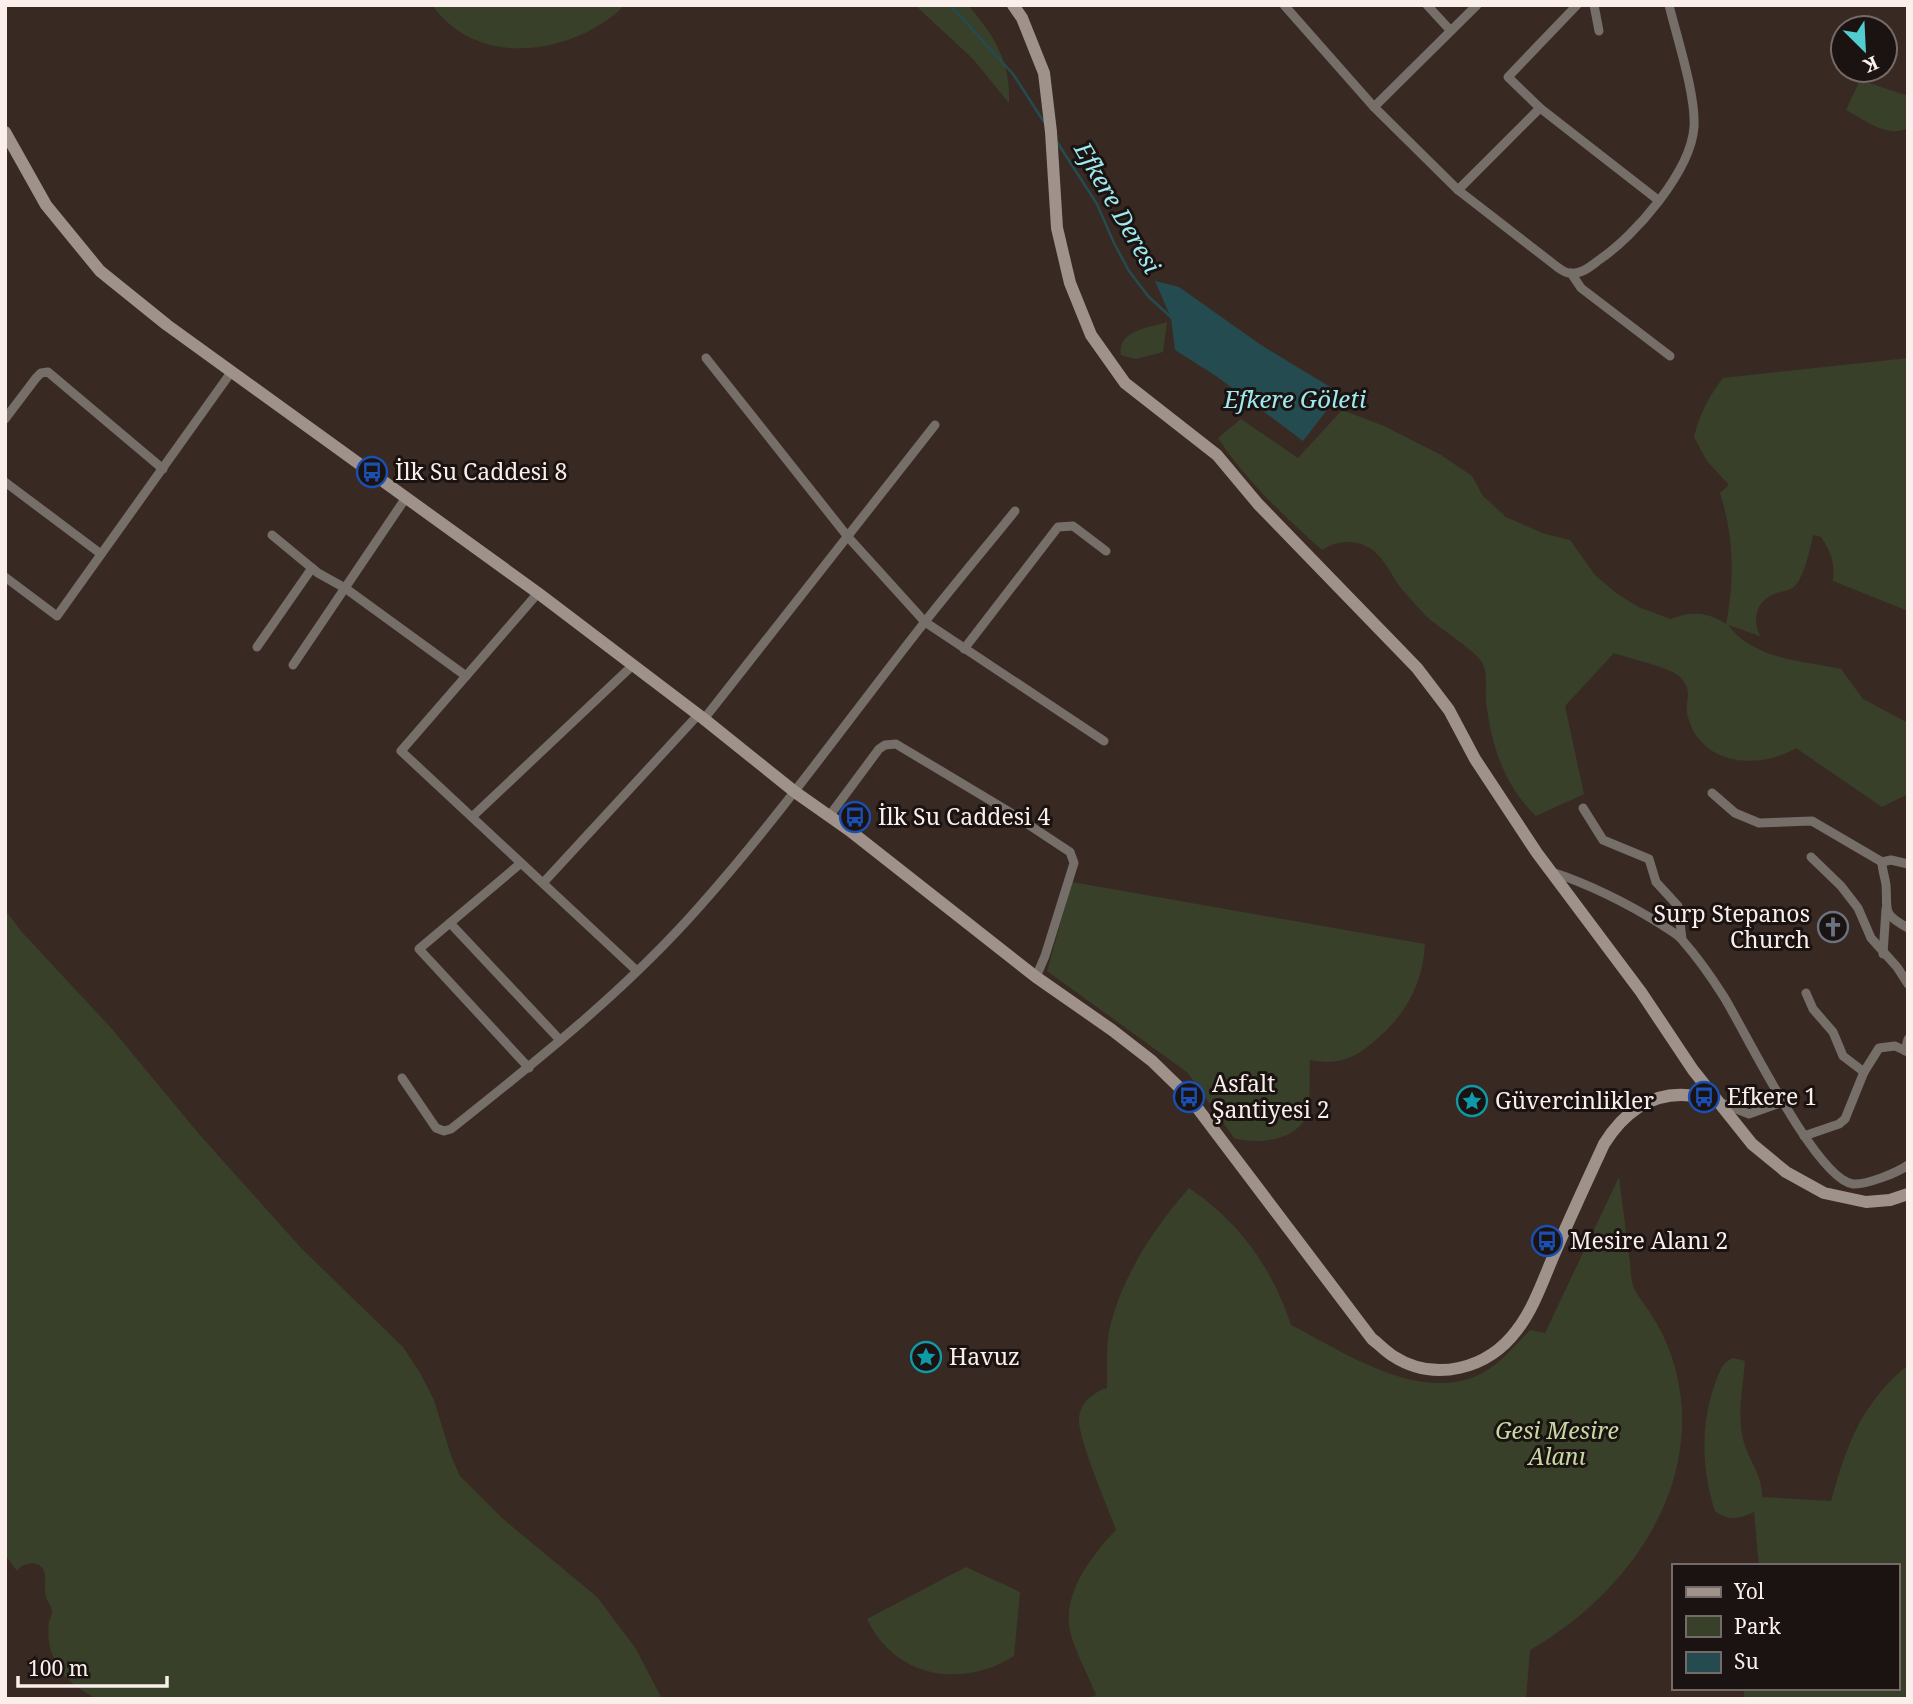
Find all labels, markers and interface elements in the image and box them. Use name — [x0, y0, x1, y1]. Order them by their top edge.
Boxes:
north arrow — [1829, 14, 1899, 84]
text: K — [1859, 50, 1883, 79]
water label: Efkere Deresi — [1067, 135, 1169, 279]
water label: Efkere Göleti — [1223, 382, 1366, 415]
bus stop icon: İlk Su Caddesi 8 — [355, 455, 389, 489]
place label: İlk Su Caddesi 8 — [395, 455, 567, 487]
bus stop icon: İlk Su Caddesi 4 — [838, 800, 872, 834]
place label: İlk Su Caddesi 4 — [878, 800, 1050, 832]
place label: Surp Stepanos Church — [1653, 897, 1810, 955]
church icon: Surp Stepanos Church — [1816, 910, 1850, 944]
place label: Asfalt Şantiyesi 2 — [1212, 1067, 1330, 1125]
bus stop icon: Asfalt Şantiyesi 2 — [1172, 1080, 1206, 1114]
bus stop icon: Efkere 1 — [1687, 1080, 1721, 1114]
place label: Efkere 1 — [1727, 1080, 1817, 1112]
place icon: Güvercinlikler — [1455, 1084, 1489, 1118]
place label: Güvercinlikler — [1495, 1084, 1654, 1116]
bus stop icon: Mesire Alanı 2 — [1530, 1224, 1564, 1258]
place label: Mesire Alanı 2 — [1570, 1224, 1728, 1256]
place icon: Havuz — [909, 1340, 943, 1374]
place label: Havuz — [949, 1340, 1020, 1372]
park label: Gesi Mesire Alanı — [1495, 1414, 1619, 1472]
legend — [1672, 1564, 1899, 1690]
text: Yol — [1733, 1577, 1765, 1605]
text: Park — [1734, 1612, 1781, 1640]
scale bar — [18, 1644, 166, 1688]
text: Su — [1734, 1647, 1759, 1675]
text: 100 m — [28, 1654, 89, 1682]

